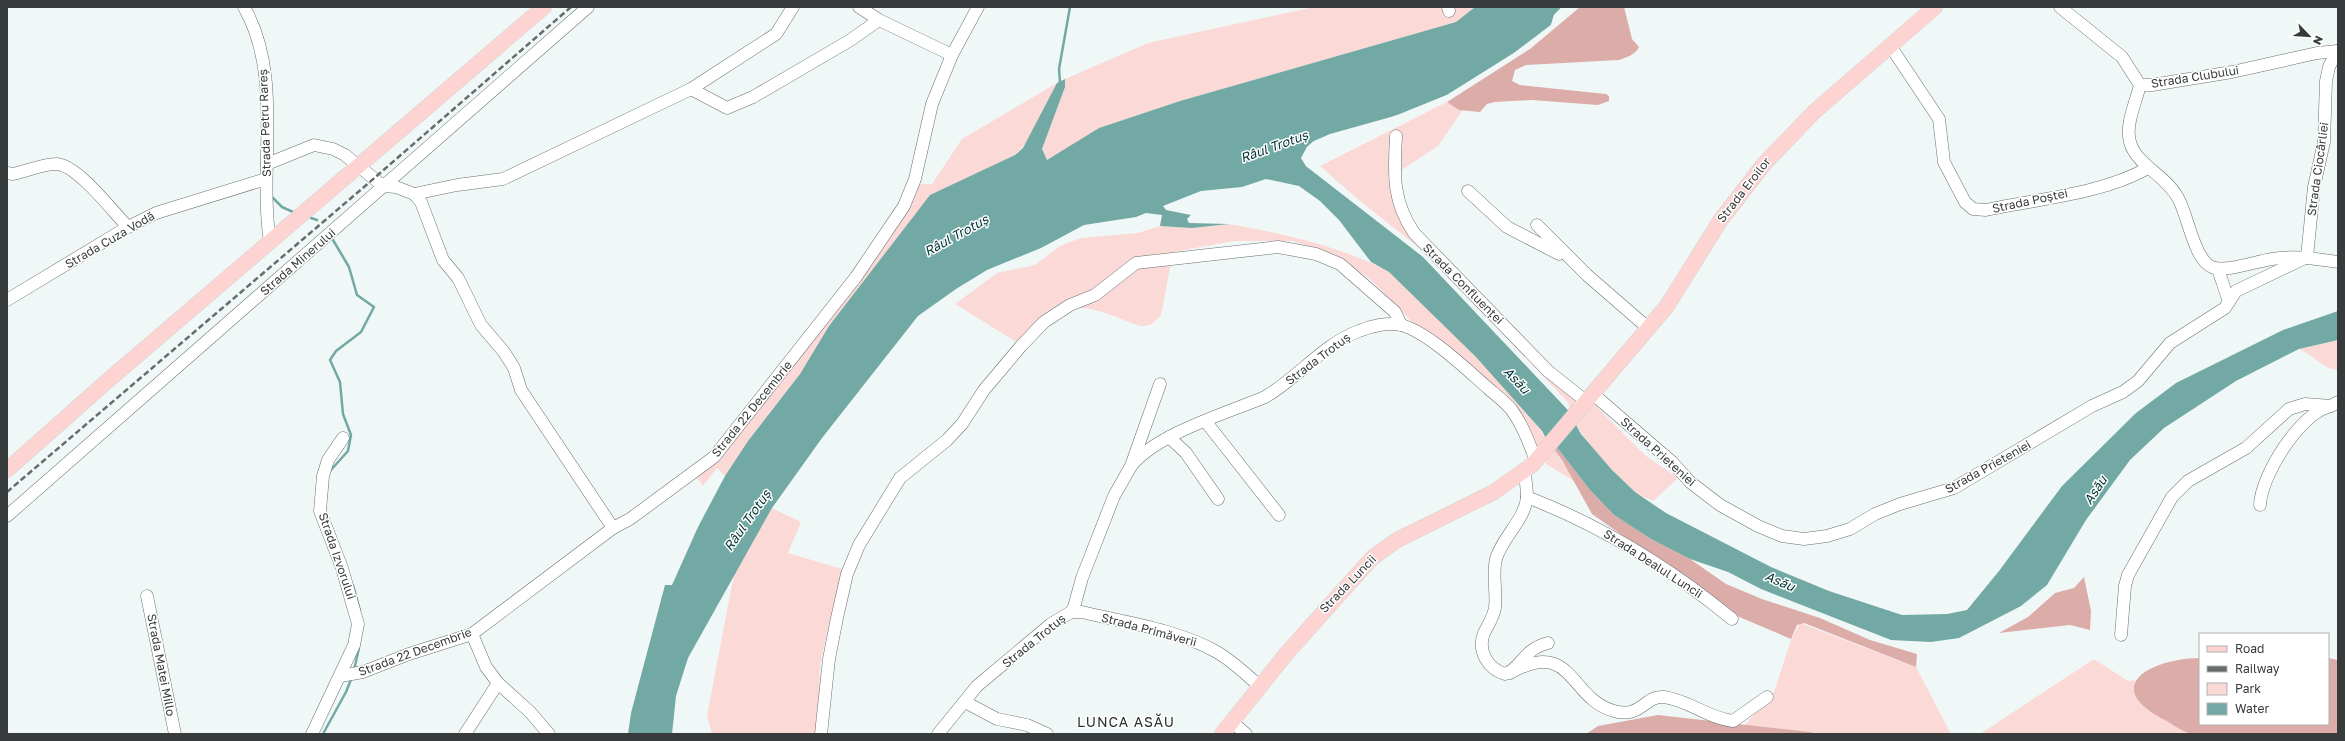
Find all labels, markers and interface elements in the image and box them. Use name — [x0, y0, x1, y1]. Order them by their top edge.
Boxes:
north arrow — [2289, 16, 2329, 56]
text: N — [2311, 34, 2326, 47]
street label: Strada Clubului — [2150, 62, 2240, 91]
street label: Strada Petru Rareș — [255, 69, 274, 177]
street label: Strada Ciocârliei — [2303, 121, 2332, 217]
water label: Râul Trotuș — [1238, 126, 1311, 166]
street label: Strada Eroilor — [1713, 154, 1774, 225]
street label: Strada Poștei — [1991, 185, 2069, 216]
street label: Strada Cuza Vodă — [62, 208, 157, 271]
water label: Râul Trotuș — [921, 210, 992, 259]
street label: Strada Minerului — [257, 225, 338, 298]
street label: Strada Confluenței — [1420, 240, 1507, 327]
street label: Strada Trotuș — [1282, 329, 1353, 388]
street label: Strada 22 Decembrie — [708, 358, 795, 460]
water label: Asău — [1501, 363, 1534, 398]
street label: Strada Prieteniei — [1618, 414, 1699, 489]
street label: Strada Prieteniei — [1942, 437, 2033, 496]
water label: Asău — [2080, 472, 2111, 507]
water label: Râul Trotuș — [720, 485, 775, 554]
street label: Strada Izvorului — [316, 511, 359, 601]
street label: Strada Dealul Luncii — [1601, 526, 1706, 601]
street label: Strada Luncii — [1316, 551, 1379, 616]
water label: Asău — [1763, 568, 1798, 595]
street label: Strada Trotuș — [999, 610, 1068, 671]
street label: Strada Primăverii — [1100, 610, 1199, 649]
street label: Strada Matei Millo — [144, 612, 179, 717]
street label: Strada 22 Decembrie — [356, 624, 474, 679]
legend — [2199, 633, 2329, 725]
text: Road — [2235, 641, 2264, 656]
text: Railway — [2235, 661, 2280, 676]
text: Park — [2235, 681, 2261, 696]
text: Water — [2235, 701, 2269, 716]
district label: LUNCA ASĂU — [1077, 713, 1175, 730]

